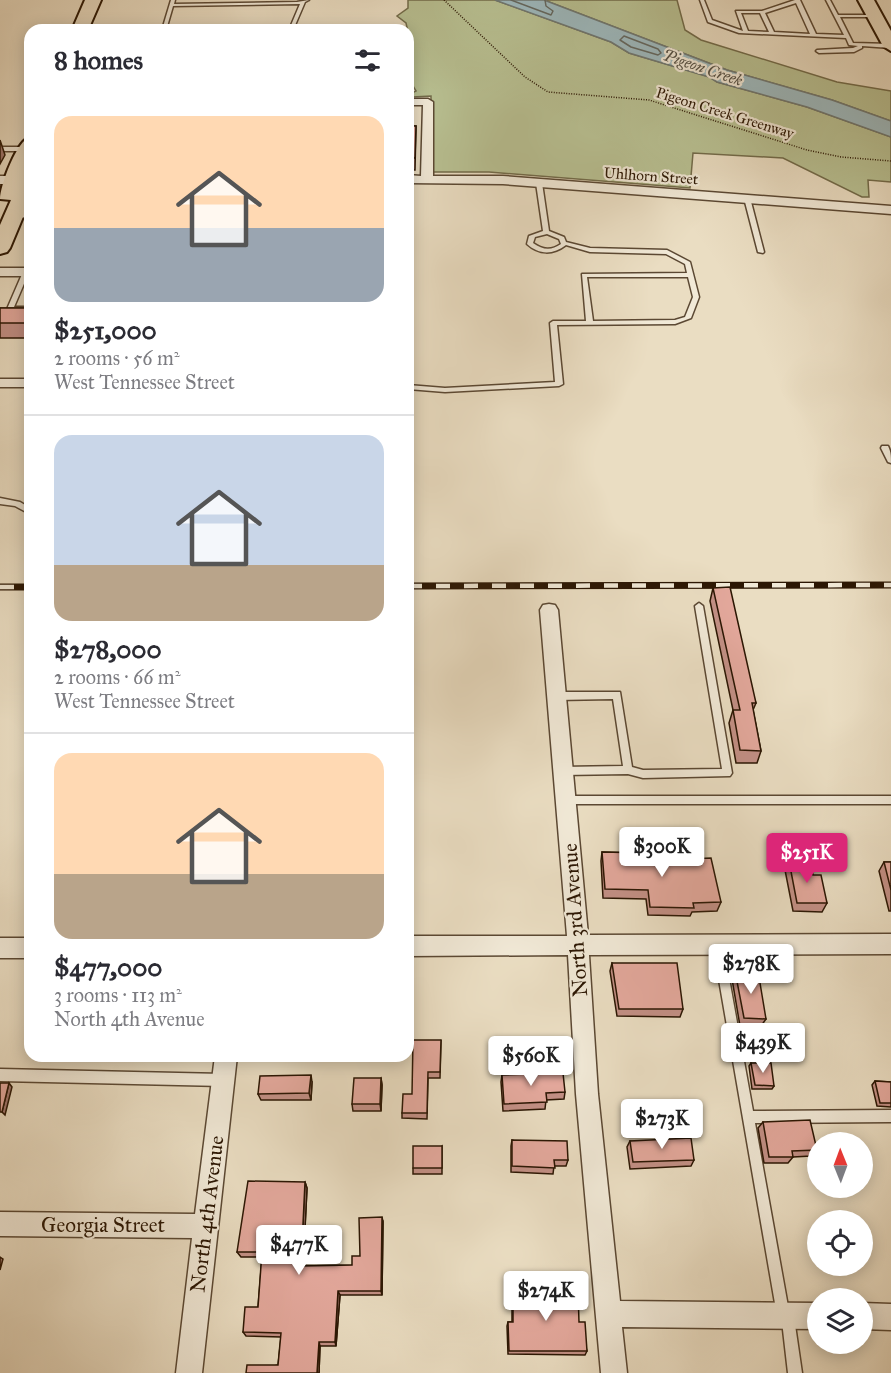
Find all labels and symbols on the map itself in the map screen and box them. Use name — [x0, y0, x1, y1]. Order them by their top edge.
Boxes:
water label: Pigeon Creek — [661, 45, 745, 90]
street label: Pigeon Creek Greenway — [654, 83, 797, 143]
street label: Uhlhorn Street — [603, 164, 699, 188]
pin: $300K — [620, 827, 704, 878]
pin: $251K — [765, 833, 849, 884]
street label: North 3rd Avenue — [557, 842, 593, 998]
pin: $278K — [709, 944, 793, 995]
pin: $439K — [721, 1023, 805, 1074]
pin: $560K — [489, 1036, 573, 1087]
pin: $273K — [620, 1099, 704, 1150]
north arrow — [807, 1132, 873, 1198]
street label: North 4th Avenue — [184, 1134, 230, 1294]
street label: Georgia Street — [41, 1212, 165, 1238]
pin: $477K — [257, 1225, 341, 1276]
pin: $274K — [504, 1271, 588, 1322]

